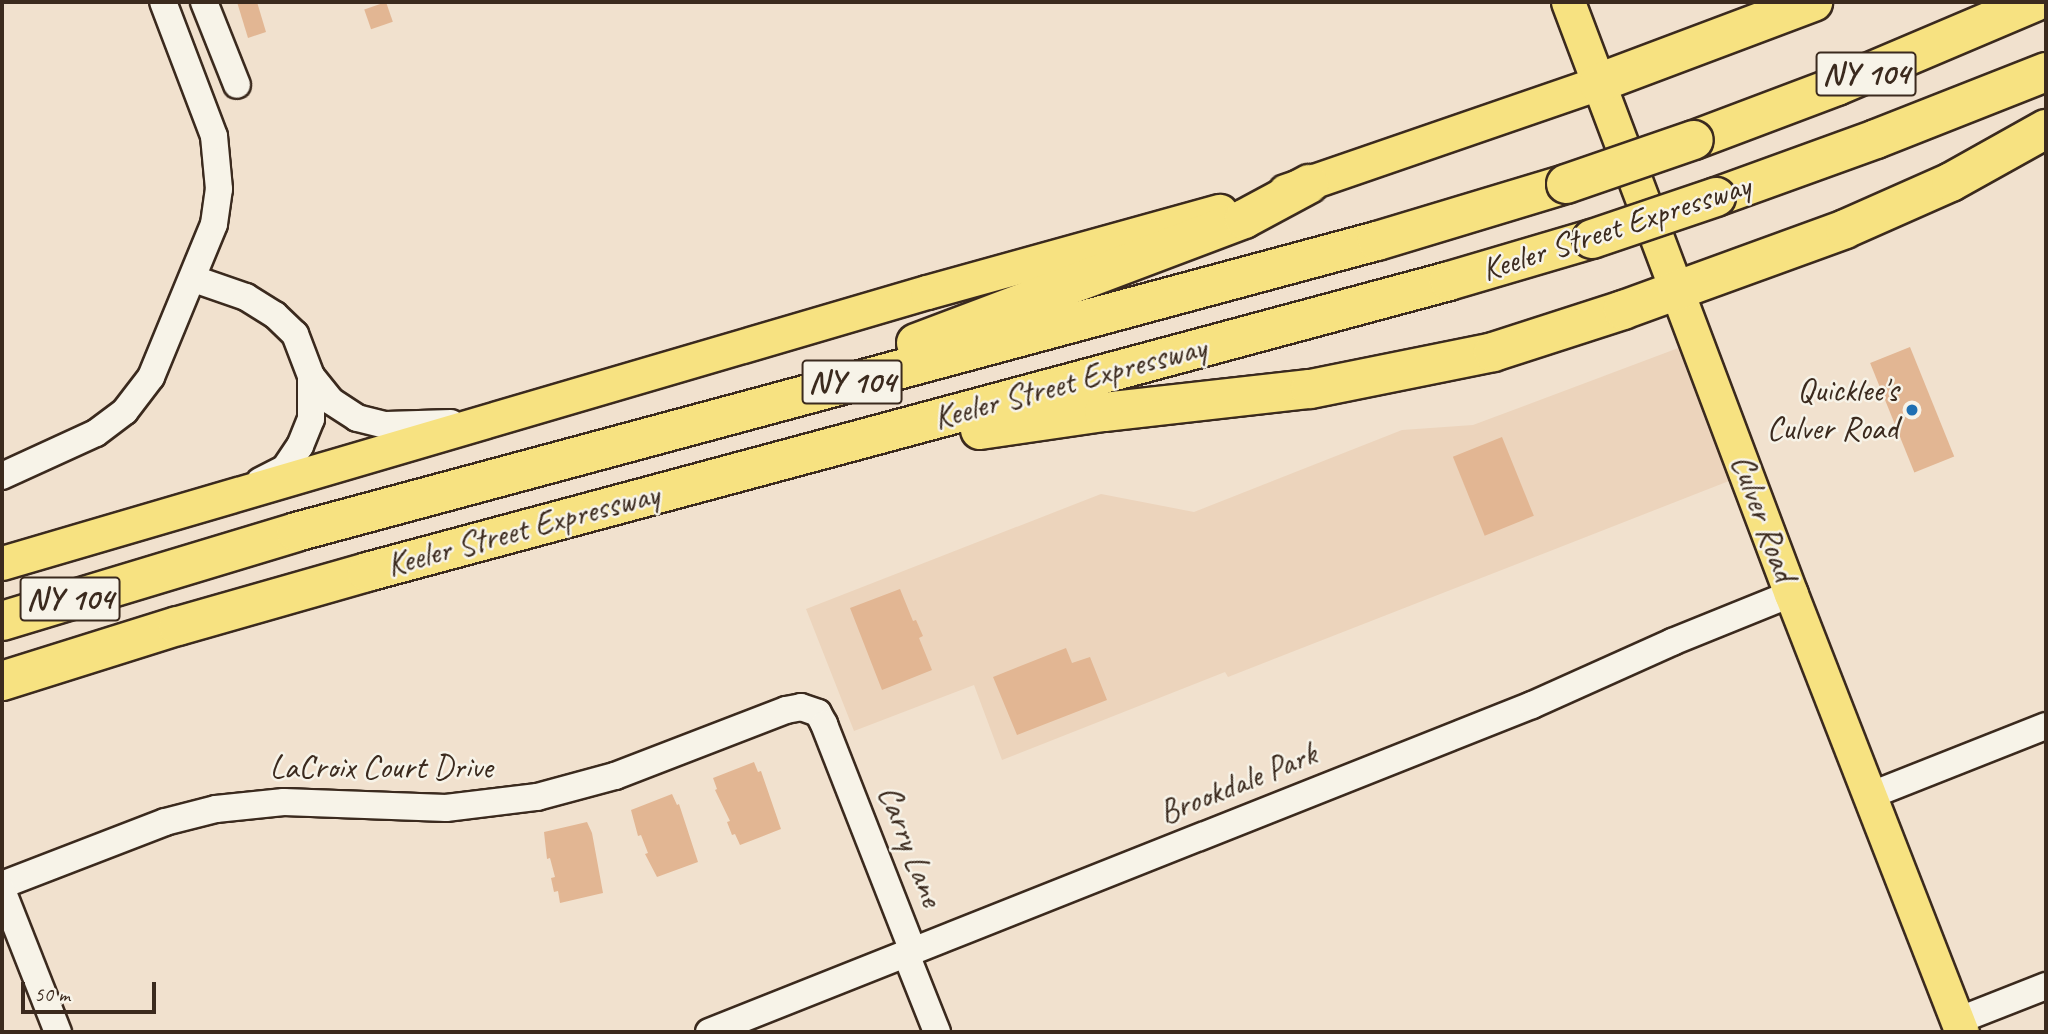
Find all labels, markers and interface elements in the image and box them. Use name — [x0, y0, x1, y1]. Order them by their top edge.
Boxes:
road number: NY 104 — [1815, 46, 1917, 102]
street label: Keeler Street Expressway — [1476, 166, 1756, 290]
street label: Keeler Street Expressway — [929, 328, 1211, 438]
road number: NY 104 — [801, 354, 903, 410]
place label: Quicklee's Culver Road — [1768, 371, 1898, 449]
marker: Quicklee's Culver Road — [1904, 402, 1920, 418]
street label: Culver Road — [1722, 450, 1804, 586]
street label: Keeler Street Expressway — [382, 475, 664, 585]
road number: NY 104 — [19, 570, 121, 628]
street label: Brookdale Park — [1153, 734, 1323, 834]
street label: LaCroix Court Drive — [270, 748, 492, 788]
street label: Carry Lane — [869, 780, 951, 912]
scale bar — [24, 968, 159, 1012]
text: 50 m — [34, 981, 70, 1007]

